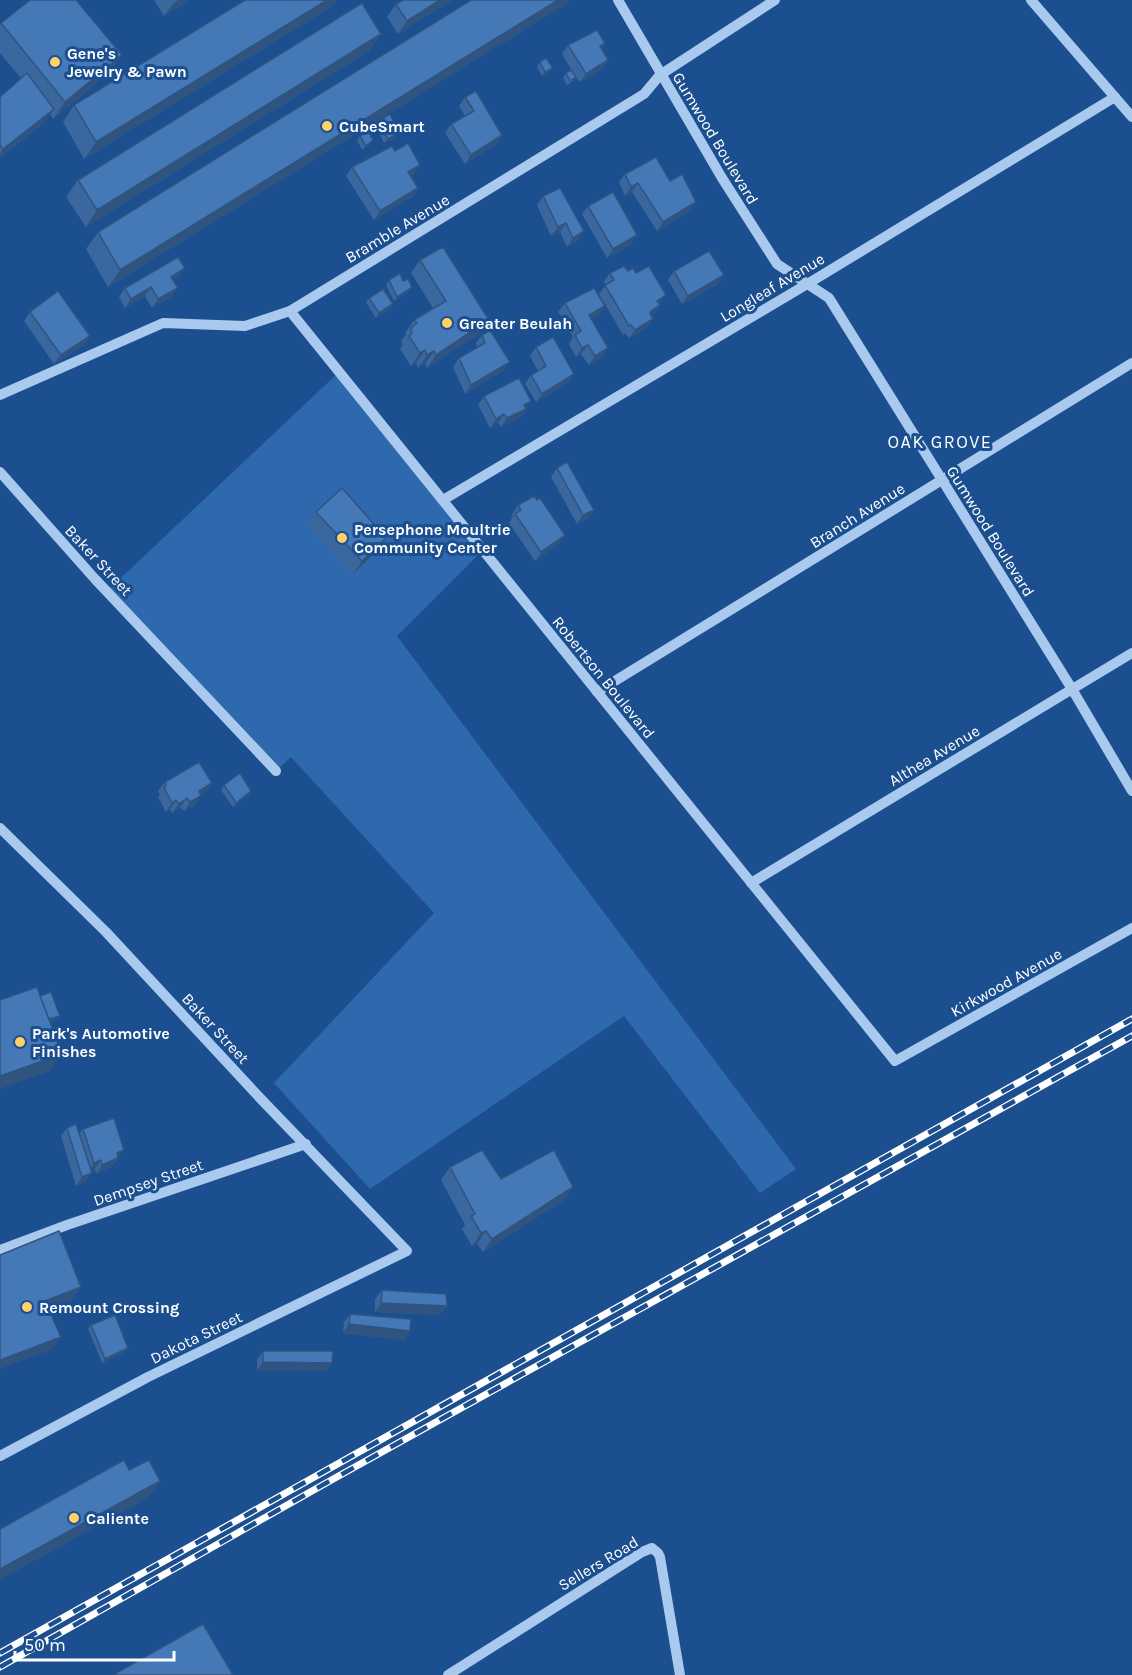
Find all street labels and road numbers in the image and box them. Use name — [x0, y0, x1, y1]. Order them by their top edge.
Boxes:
street label: Gumwood Boulevard — [669, 69, 762, 208]
street label: Bramble Avenue — [342, 190, 453, 267]
street label: Longleaf Avenue — [717, 249, 828, 326]
street label: Gumwood Boulevard — [943, 462, 1039, 600]
street label: Branch Avenue — [806, 479, 908, 552]
street label: Baker Street — [61, 521, 136, 600]
street label: Robertson Boulevard — [548, 612, 659, 742]
street label: Althea Avenue — [885, 721, 983, 790]
street label: Kirkwood Avenue — [947, 944, 1065, 1021]
street label: Baker Street — [178, 989, 253, 1068]
street label: Dempsey Street — [91, 1155, 206, 1210]
street label: Dakota Street — [147, 1307, 245, 1368]
street label: Sellers Road — [555, 1532, 642, 1595]

